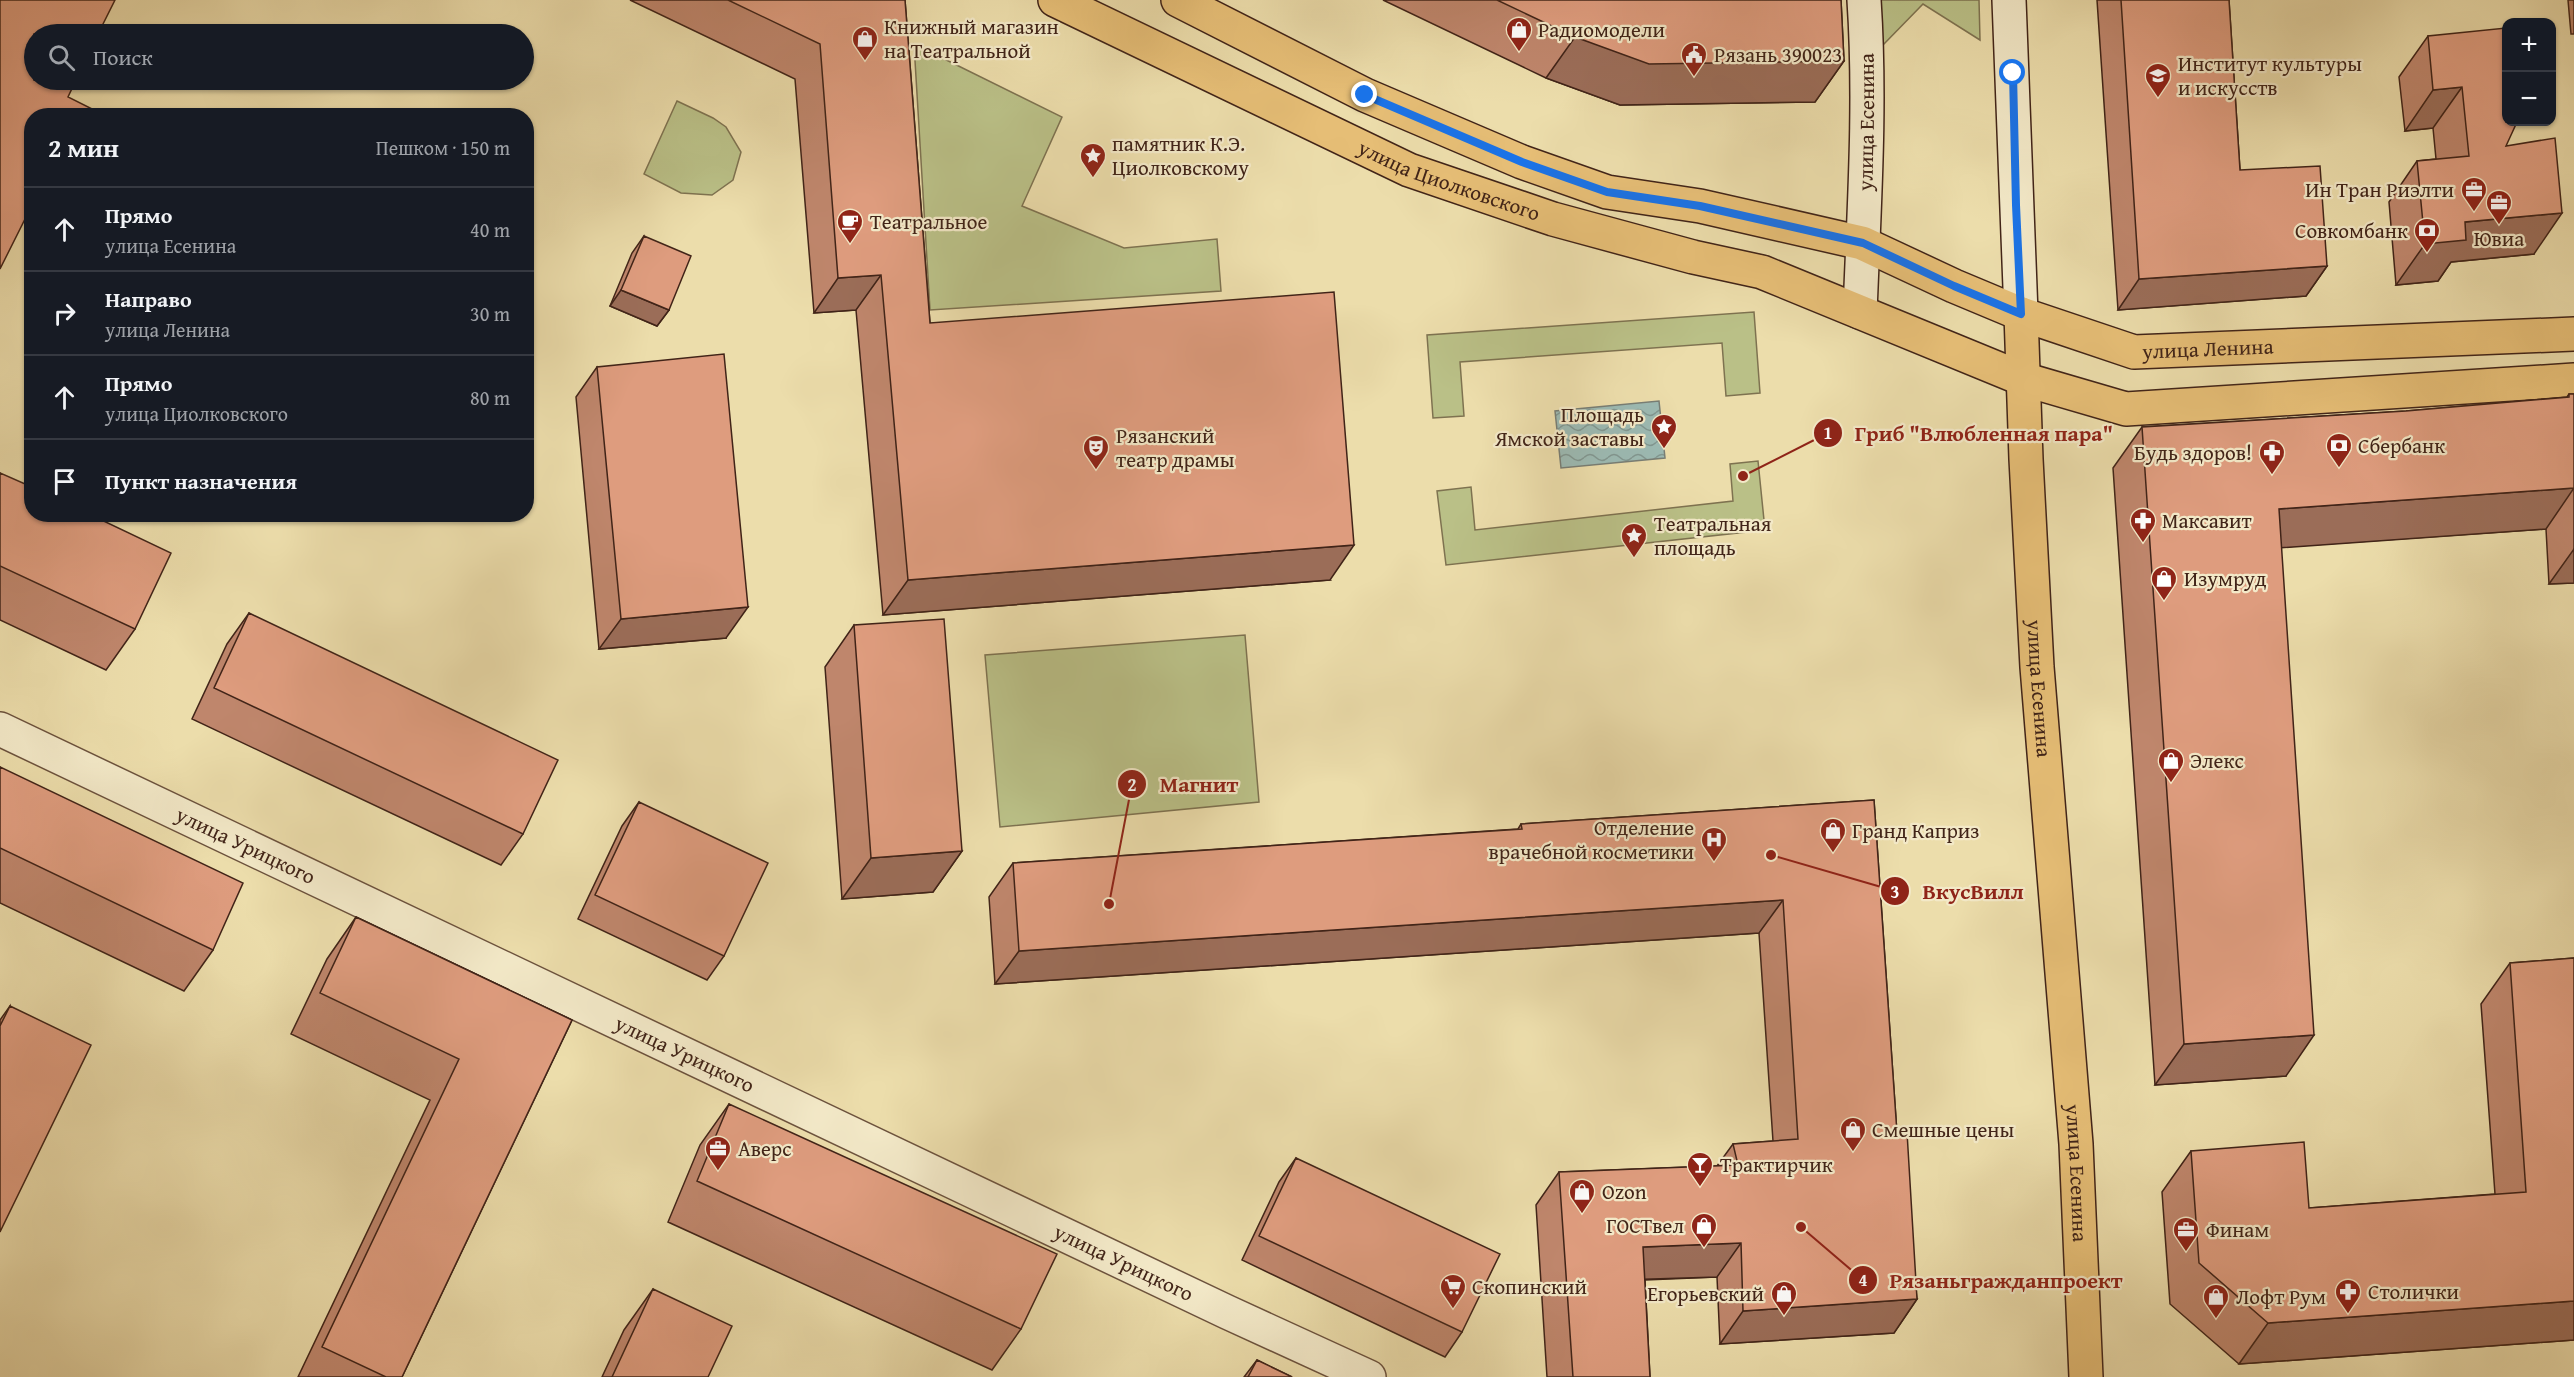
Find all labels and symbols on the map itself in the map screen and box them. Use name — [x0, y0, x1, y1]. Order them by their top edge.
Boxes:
place label: Книжный магазин на Театральной — [884, 11, 1059, 66]
place label: Радиомодели — [1538, 14, 1665, 45]
shop icon: Радиомодели — [1504, 15, 1534, 53]
shop icon: Книжный магазин на Театральной — [850, 24, 880, 62]
place label: Рязань 390023 — [1714, 39, 1842, 70]
public building icon: Рязань 390023 — [1679, 40, 1709, 78]
place label: Институт культуры и искусств — [2178, 48, 2362, 103]
street label: улица Есенина — [1849, 53, 1882, 193]
route start — [1999, 59, 2025, 85]
school or university icon: Институт культуры и искусств — [2143, 61, 2173, 99]
route end — [1351, 81, 1377, 107]
place label: памятник К.Э. Циолковскому — [1112, 128, 1249, 183]
street label: улица Циолковского — [1352, 131, 1544, 228]
place icon: памятник К.Э. Циолковскому — [1078, 141, 1108, 179]
place label: Ин Тран Риэлти — [2305, 174, 2454, 205]
office icon: Ин Тран Риэлти — [2459, 175, 2489, 213]
office icon: Ювиа — [2484, 188, 2514, 226]
place label: Театральное — [870, 206, 987, 237]
cafe icon: Театральное — [835, 207, 865, 245]
place label: Совкомбанк — [2295, 215, 2408, 246]
bank icon: Совкомбанк — [2412, 216, 2442, 254]
place label: Ювиа — [2474, 223, 2524, 254]
street label: улица Ленина — [2140, 330, 2274, 367]
place label: Площадь Ямской заставы — [1494, 399, 1644, 454]
place icon: Площадь Ямской заставы — [1649, 412, 1679, 450]
callout: Гриб "Влюбленная пара" — [1813, 413, 2125, 453]
text: Гриб "Влюбленная пара" — [1855, 417, 2113, 449]
text: 1 — [1823, 419, 1833, 446]
place label: Рязанский театр драмы — [1116, 420, 1235, 475]
place label: Сбербанк — [2358, 430, 2445, 461]
bank icon: Сбербанк — [2324, 431, 2354, 469]
theatre icon: Рязанский театр драмы — [1081, 433, 1111, 471]
place label: Будь здоров! — [2134, 437, 2252, 468]
pharmacy icon: Будь здоров! — [2257, 438, 2287, 476]
place label: Максавит — [2162, 505, 2252, 536]
pharmacy icon: Максавит — [2128, 506, 2158, 544]
place label: Театральная площадь — [1654, 508, 1772, 563]
place icon: Театральная площадь — [1619, 521, 1649, 559]
place label: Изумруд — [2184, 563, 2267, 594]
shop icon: Изумруд — [2149, 564, 2179, 602]
street label: улица Есенина — [2019, 618, 2060, 759]
place label: Элекс — [2190, 745, 2244, 776]
shop icon: Элекс — [2156, 746, 2186, 784]
callout: Магнит — [1117, 764, 1250, 804]
text: Магнит — [1160, 768, 1239, 800]
text: 2 — [1127, 771, 1137, 798]
street label: улица Урицкого — [170, 798, 321, 892]
place label: Отделение врачебной косметики — [1489, 812, 1694, 867]
place label: Гранд Каприз — [1852, 815, 1979, 846]
shop icon: Гранд Каприз — [1818, 816, 1848, 854]
hospital icon: Отделение врачебной косметики — [1699, 825, 1729, 863]
callout: ВкусВилл — [1880, 871, 2036, 911]
text: ВкусВилл — [1922, 875, 2024, 907]
text: 3 — [1890, 878, 1900, 905]
street label: улица Урицкого — [609, 1007, 760, 1100]
street label: улица Есенина — [2058, 1102, 2096, 1243]
place label: Смешные цены — [1872, 1114, 2015, 1145]
shop icon: Смешные цены — [1838, 1115, 1868, 1153]
place label: Аверс — [738, 1133, 791, 1164]
office icon: Аверс — [703, 1134, 733, 1172]
place label: Трактирчик — [1720, 1149, 1833, 1180]
bar icon: Трактирчик — [1685, 1150, 1715, 1188]
place label: Ozon — [1602, 1176, 1647, 1207]
shop icon: Ozon — [1567, 1177, 1597, 1215]
place label: ГОСТвел — [1606, 1210, 1684, 1241]
shop icon: ГОСТвел — [1689, 1211, 1719, 1249]
place label: Финам — [2206, 1214, 2269, 1245]
office icon: Финам — [2171, 1215, 2201, 1253]
street label: улица Урицкого — [1048, 1216, 1199, 1309]
callout: Рязаньгражданпроект — [1848, 1260, 2135, 1300]
text: Рязаньгражданпроект — [1890, 1264, 2123, 1296]
text: 4 — [1858, 1266, 1868, 1293]
place label: Скопинский — [1472, 1271, 1587, 1302]
supermarket icon: Скопинский — [1438, 1272, 1468, 1310]
place label: Столички — [2368, 1276, 2459, 1307]
pharmacy icon: Столички — [2333, 1277, 2363, 1315]
place label: Егорьевский — [1647, 1278, 1764, 1309]
shop icon: Егорьевский — [1769, 1279, 1799, 1317]
place label: Лофт Рум — [2236, 1281, 2326, 1312]
shop icon: Лофт Рум — [2201, 1282, 2231, 1320]

